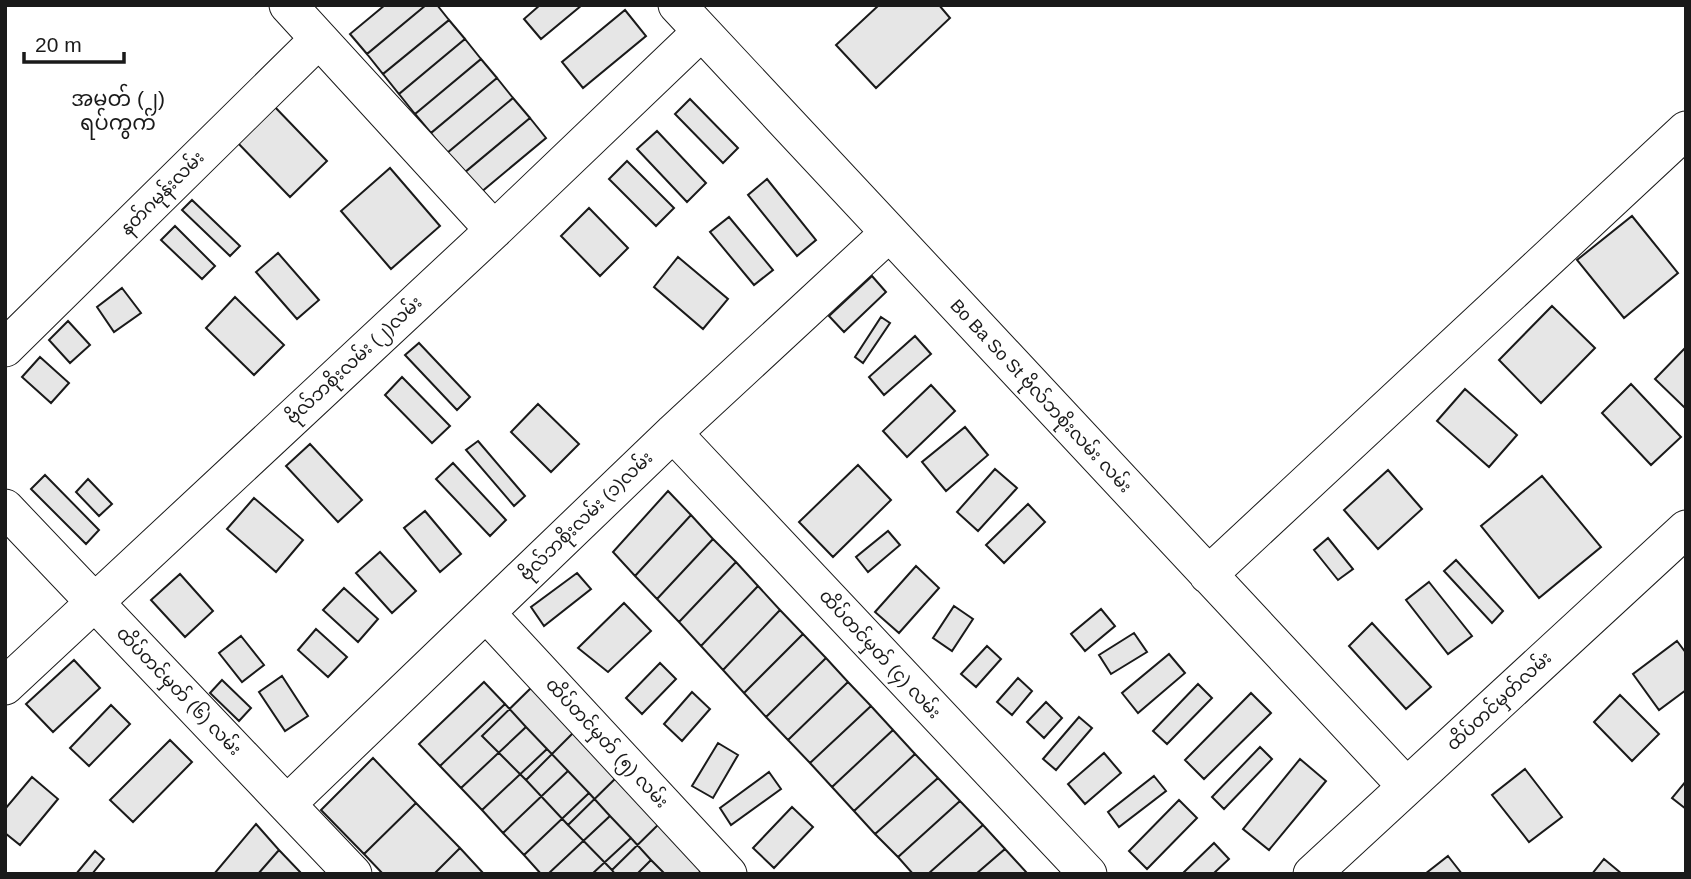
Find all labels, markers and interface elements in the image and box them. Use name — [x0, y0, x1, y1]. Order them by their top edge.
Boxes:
scale bar — [24, 21, 124, 65]
text: 20 m — [35, 33, 82, 56]
district label: အမှတ် (၂) ရပ်ကွက် — [71, 83, 165, 140]
street label: နတ်ဂမုန်းလမ်း — [114, 145, 211, 242]
street label: ဗိုလ်ဘစိုးလမ်း (၂)လမ်း — [280, 289, 429, 431]
street label: Bo Ba So St ဗိုလ်ဘစိုးလမ်း လမ်း — [943, 293, 1139, 500]
street label: ဗိုလ်ဘစိုးလမ်း (၁)လမ်း — [513, 445, 660, 588]
street label: ထိပ်တင်မှတ် (၄) လမ်း — [812, 583, 948, 726]
street label: ထိပ်တင်မှတ် (၆) လမ်း — [109, 620, 248, 763]
street label: ထိပ်တင်မှတ်လမ်း — [1440, 645, 1559, 758]
street label: ထိပ်တင်မှတ် (၅) လမ်း — [538, 671, 675, 815]

